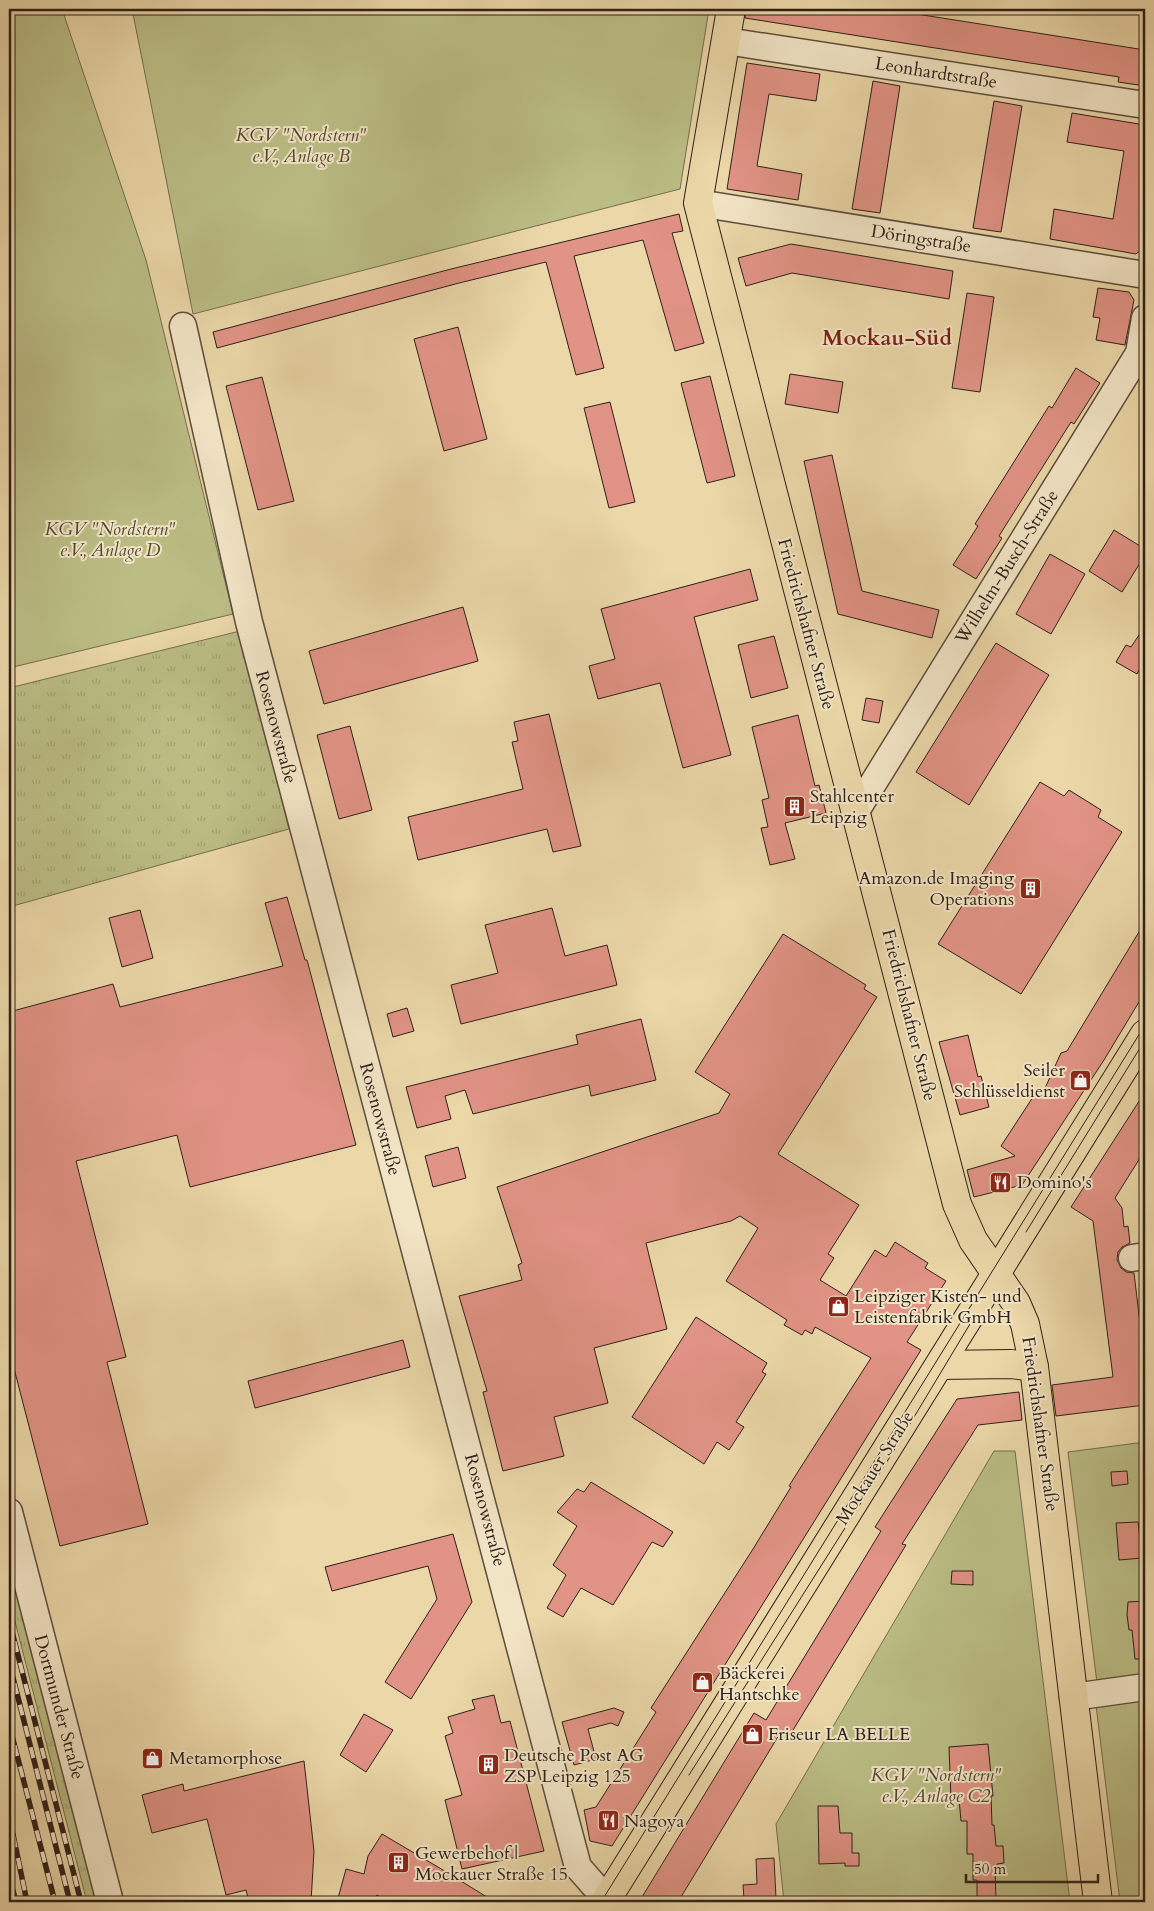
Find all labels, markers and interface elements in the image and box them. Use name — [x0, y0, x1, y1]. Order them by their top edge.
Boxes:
street label: Leonhardtstraße — [873, 51, 999, 95]
park label: KGV "Nordstern" e.V., Anlage B — [236, 123, 367, 169]
street label: Döringstraße — [869, 219, 973, 259]
district label: Mockau-Süd — [822, 323, 952, 353]
street label: Wilhelm-Busch-Straße — [949, 485, 1065, 650]
park label: KGV "Nordstern" e.V., Anlage D — [45, 517, 176, 563]
street label: Friedrichshafner Straße — [771, 536, 841, 712]
street label: Rosenowstraße — [249, 668, 303, 786]
place label: Stahlcenter Leipzig — [810, 784, 894, 830]
building icon: Stahlcenter Leipzig — [782, 794, 806, 818]
place label: Amazon.de Imaging Operations — [858, 866, 1015, 912]
building icon: Amazon.de Imaging Operations — [1018, 876, 1042, 900]
street label: Friedrichshafner Straße — [876, 926, 942, 1104]
place label: Seiler Schlüsseldienst — [954, 1058, 1065, 1104]
street label: Rosenowstraße — [353, 1060, 407, 1178]
shop icon: Seiler Schlüsseldienst — [1069, 1068, 1093, 1092]
restaurant icon: Domino's — [989, 1170, 1013, 1194]
place label: Domino's — [1017, 1170, 1092, 1195]
place label: Leipziger Kisten- und Leistenfabrik GmbH — [854, 1284, 1022, 1330]
shop icon: Leipziger Kisten- und Leistenfabrik GmbH — [826, 1294, 850, 1318]
street label: Friedrichshafner Straße — [1015, 1335, 1065, 1513]
street label: Mockauer Straße — [830, 1406, 920, 1530]
street label: Rosenowstraße — [458, 1451, 512, 1569]
street label: Dortmunder Straße — [28, 1632, 90, 1782]
place label: Bäckerei Hantschke — [719, 1661, 800, 1707]
shop icon: Bäckerei Hantschke — [691, 1671, 715, 1695]
shop icon: Friseur LA BELLE — [740, 1722, 764, 1746]
place label: Friseur LA BELLE — [768, 1722, 910, 1747]
place label: Deutsche Post AG ZSP Leipzig 125 — [504, 1743, 643, 1789]
shop icon: Metamorphose — [141, 1746, 165, 1770]
place label: Metamorphose — [169, 1746, 283, 1771]
building icon: Deutsche Post AG ZSP Leipzig 125 — [476, 1753, 500, 1777]
park label: KGV "Nordstern" e.V., Anlage C2 — [871, 1763, 1002, 1809]
restaurant icon: Nagoya — [596, 1809, 620, 1833]
place label: Nagoya — [624, 1809, 684, 1834]
place label: Gewerbehof | Mockauer Straße 15 — [415, 1841, 568, 1887]
building icon: Gewerbehof | Mockauer Straße 15 — [387, 1851, 411, 1875]
scale bar — [966, 1851, 1099, 1883]
text: 50 m — [974, 1859, 1006, 1879]

